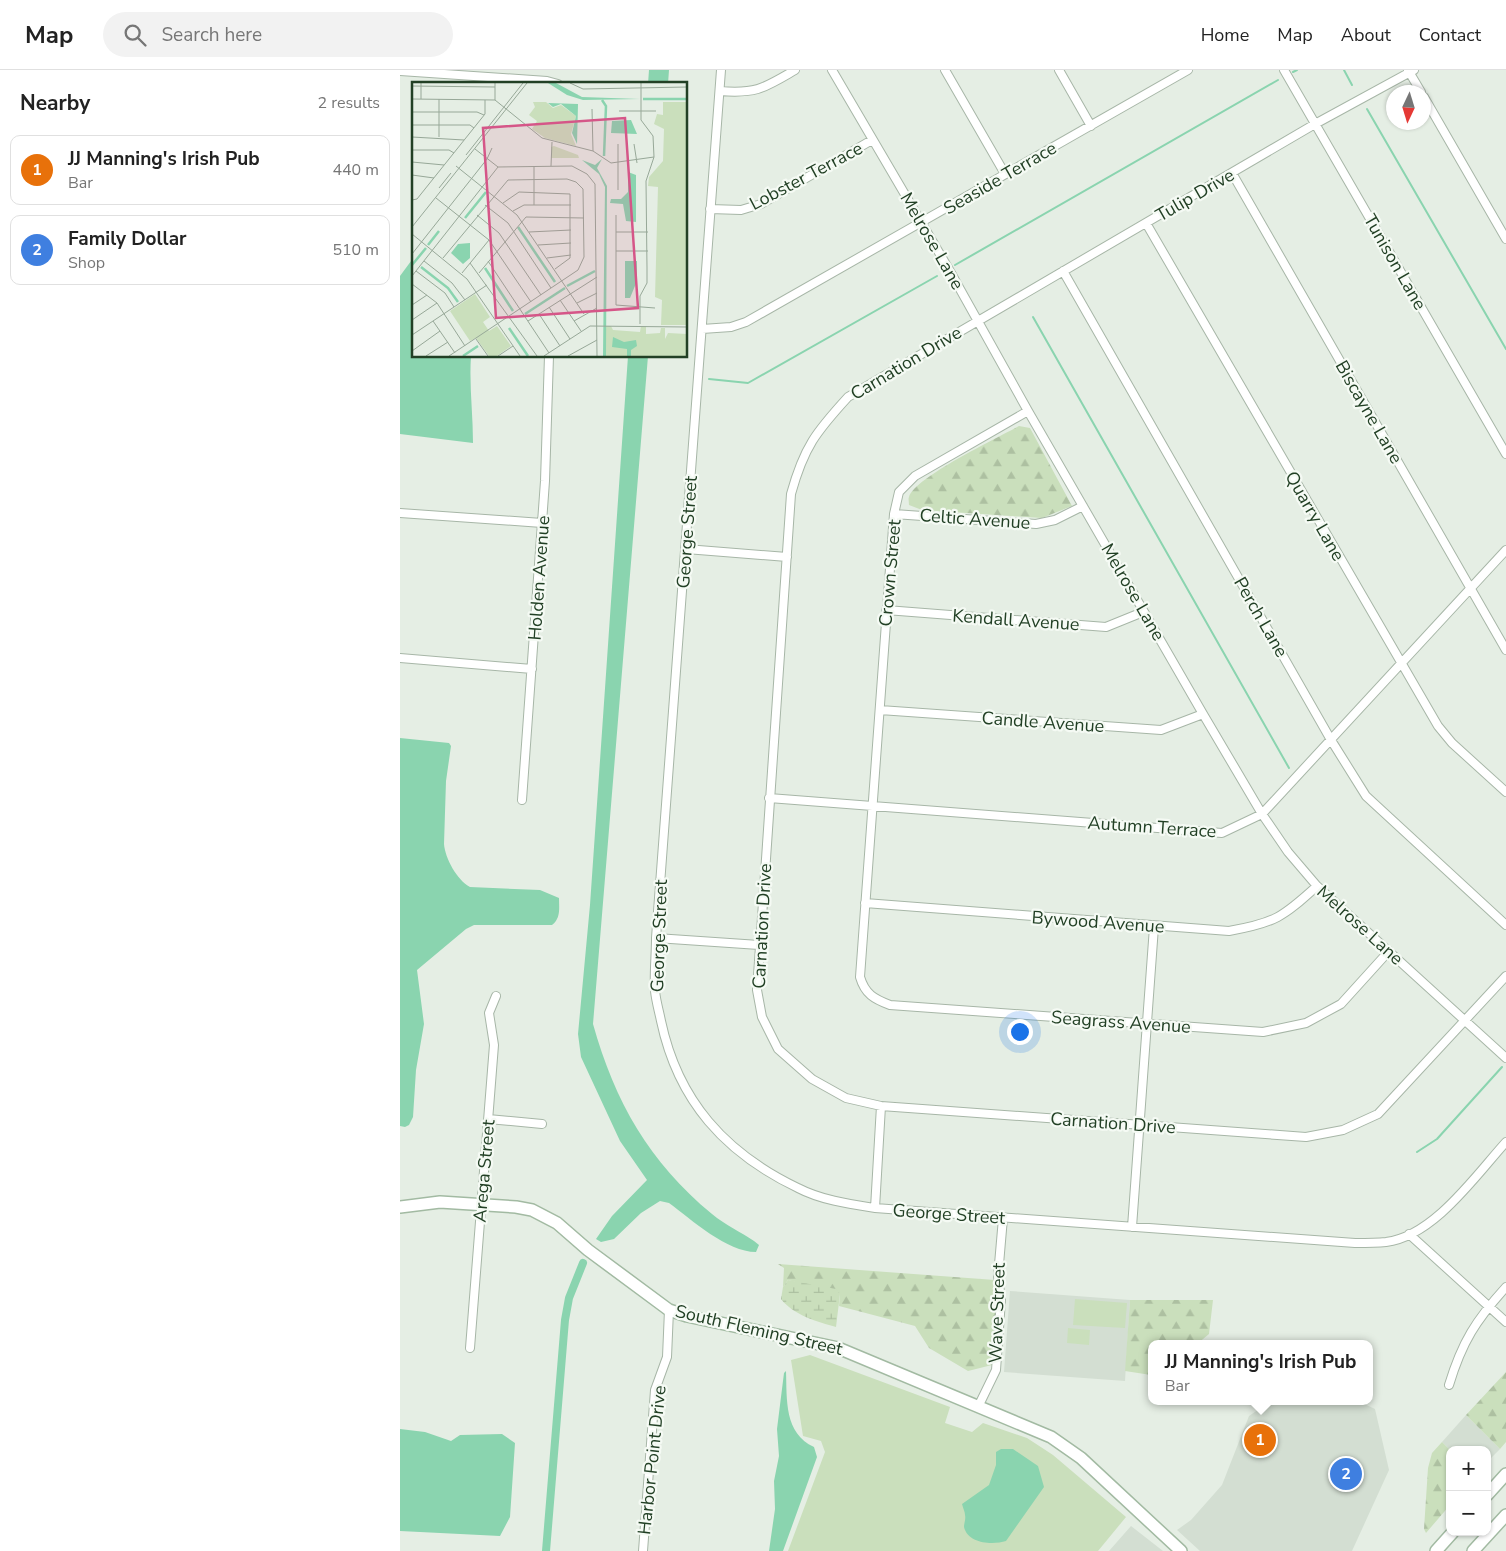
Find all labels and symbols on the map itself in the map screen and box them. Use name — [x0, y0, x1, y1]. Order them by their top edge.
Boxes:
inset map — [412, 82, 688, 358]
north arrow — [1386, 85, 1431, 130]
street label: Lobster Terrace — [745, 136, 867, 216]
street label: Seaside Terrace — [939, 136, 1061, 220]
street label: Tulip Drive — [1151, 163, 1239, 227]
street label: Melrose Lane — [894, 188, 970, 294]
street label: Tunison Lane — [1358, 210, 1432, 314]
street label: Carnation Drive — [846, 320, 966, 406]
street label: Biscayne Lane — [1330, 356, 1408, 468]
street label: Quarry Lane — [1280, 467, 1350, 565]
street label: George Street — [671, 474, 703, 589]
street label: Celtic Avenue — [919, 503, 1031, 535]
street label: Holden Avenue — [523, 515, 555, 641]
street label: Crown Street — [873, 518, 907, 628]
street label: Melrose Lane — [1095, 539, 1171, 645]
street label: Perch Lane — [1228, 572, 1294, 662]
street label: Kendall Avenue — [952, 604, 1080, 636]
street label: Candle Avenue — [981, 706, 1105, 738]
street label: Autumn Terrace — [1087, 811, 1217, 843]
street label: Carnation Drive — [747, 863, 777, 989]
street label: George Street — [645, 878, 673, 993]
street label: Melrose Lane — [1312, 880, 1408, 970]
street label: Bywood Avenue — [1031, 905, 1165, 939]
street label: Seagrass Avenue — [1050, 1005, 1192, 1039]
your location — [1007, 1019, 1033, 1045]
street label: Carnation Drive — [1050, 1107, 1176, 1139]
street label: Arega Street — [468, 1118, 500, 1223]
street label: George Street — [892, 1198, 1007, 1230]
street label: Wave Street — [983, 1262, 1011, 1364]
street label: South Fleming Street — [673, 1299, 846, 1361]
street label: Harbor Point Drive — [632, 1384, 672, 1536]
pin: 1 — [1244, 1421, 1276, 1459]
pin: 2 — [1330, 1455, 1362, 1493]

